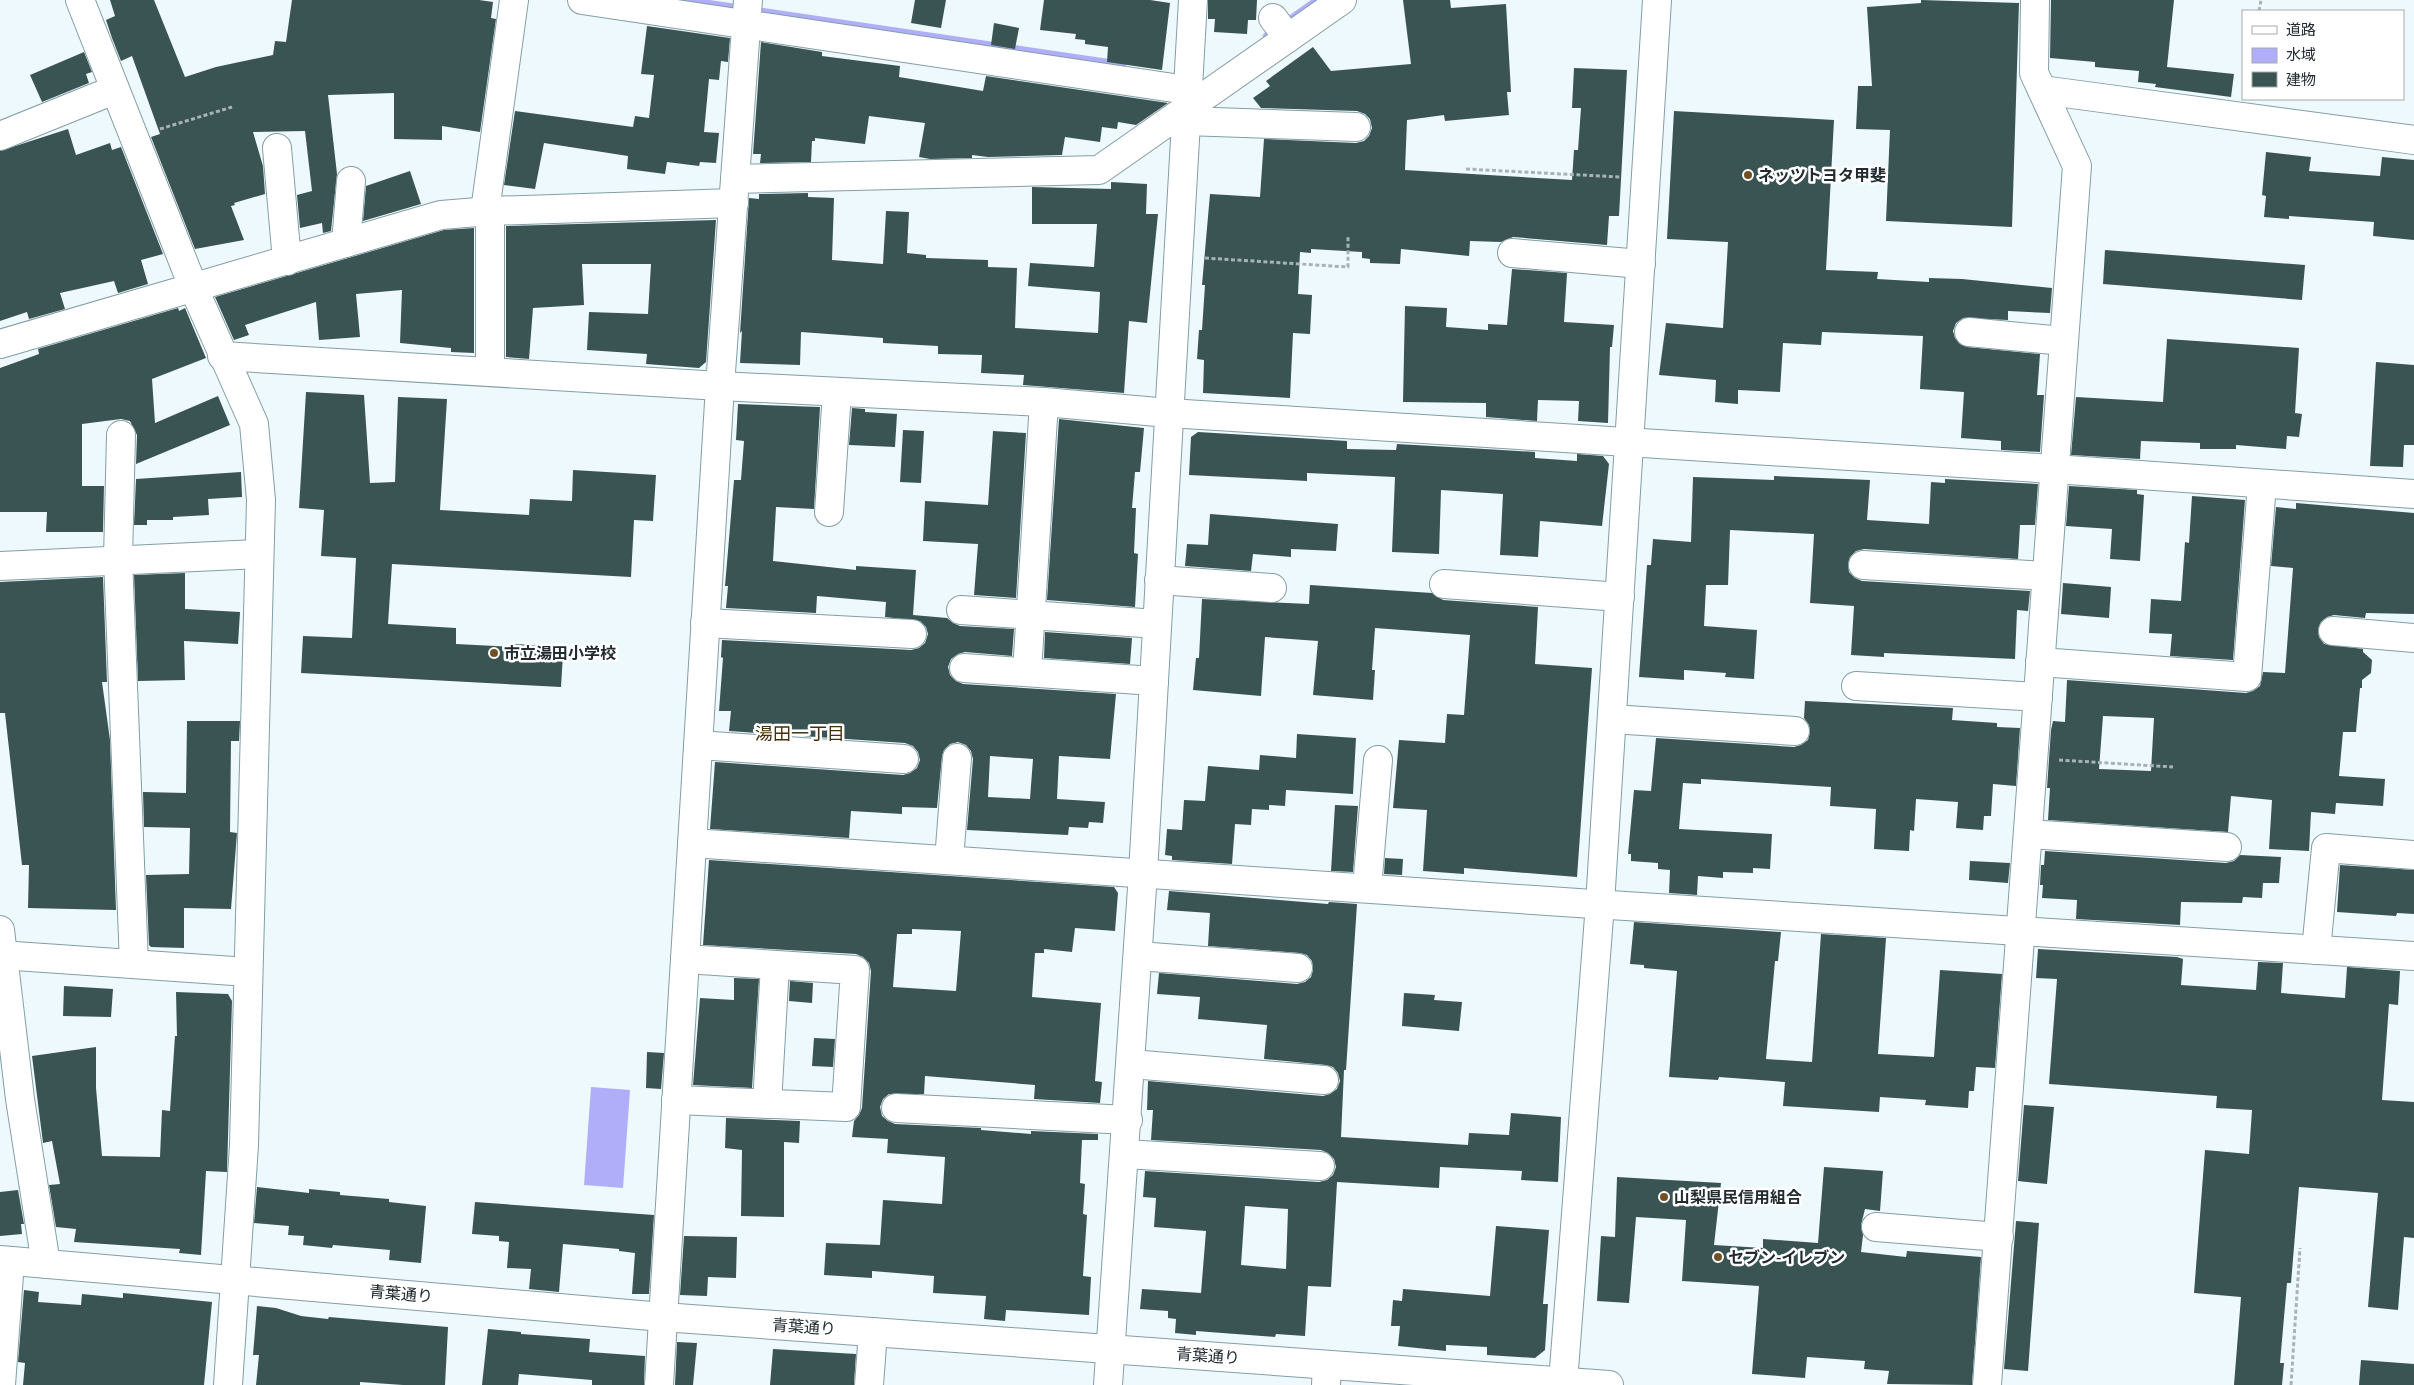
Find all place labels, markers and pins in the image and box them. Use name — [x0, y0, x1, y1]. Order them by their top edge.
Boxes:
place label: ネッツトヨタ甲斐 — [1758, 167, 1886, 184]
marker: ネッツトヨタ甲斐 — [1742, 169, 1754, 181]
place label: 市立湯田小学校 — [504, 645, 616, 662]
marker: 市立湯田小学校 — [488, 647, 500, 659]
place label: 山梨県民信用組合 — [1674, 1189, 1802, 1206]
marker: 山梨県民信用組合 — [1658, 1191, 1670, 1203]
place label: セブン-イレブン — [1728, 1249, 1845, 1266]
marker: セブン-イレブン — [1712, 1251, 1724, 1263]

